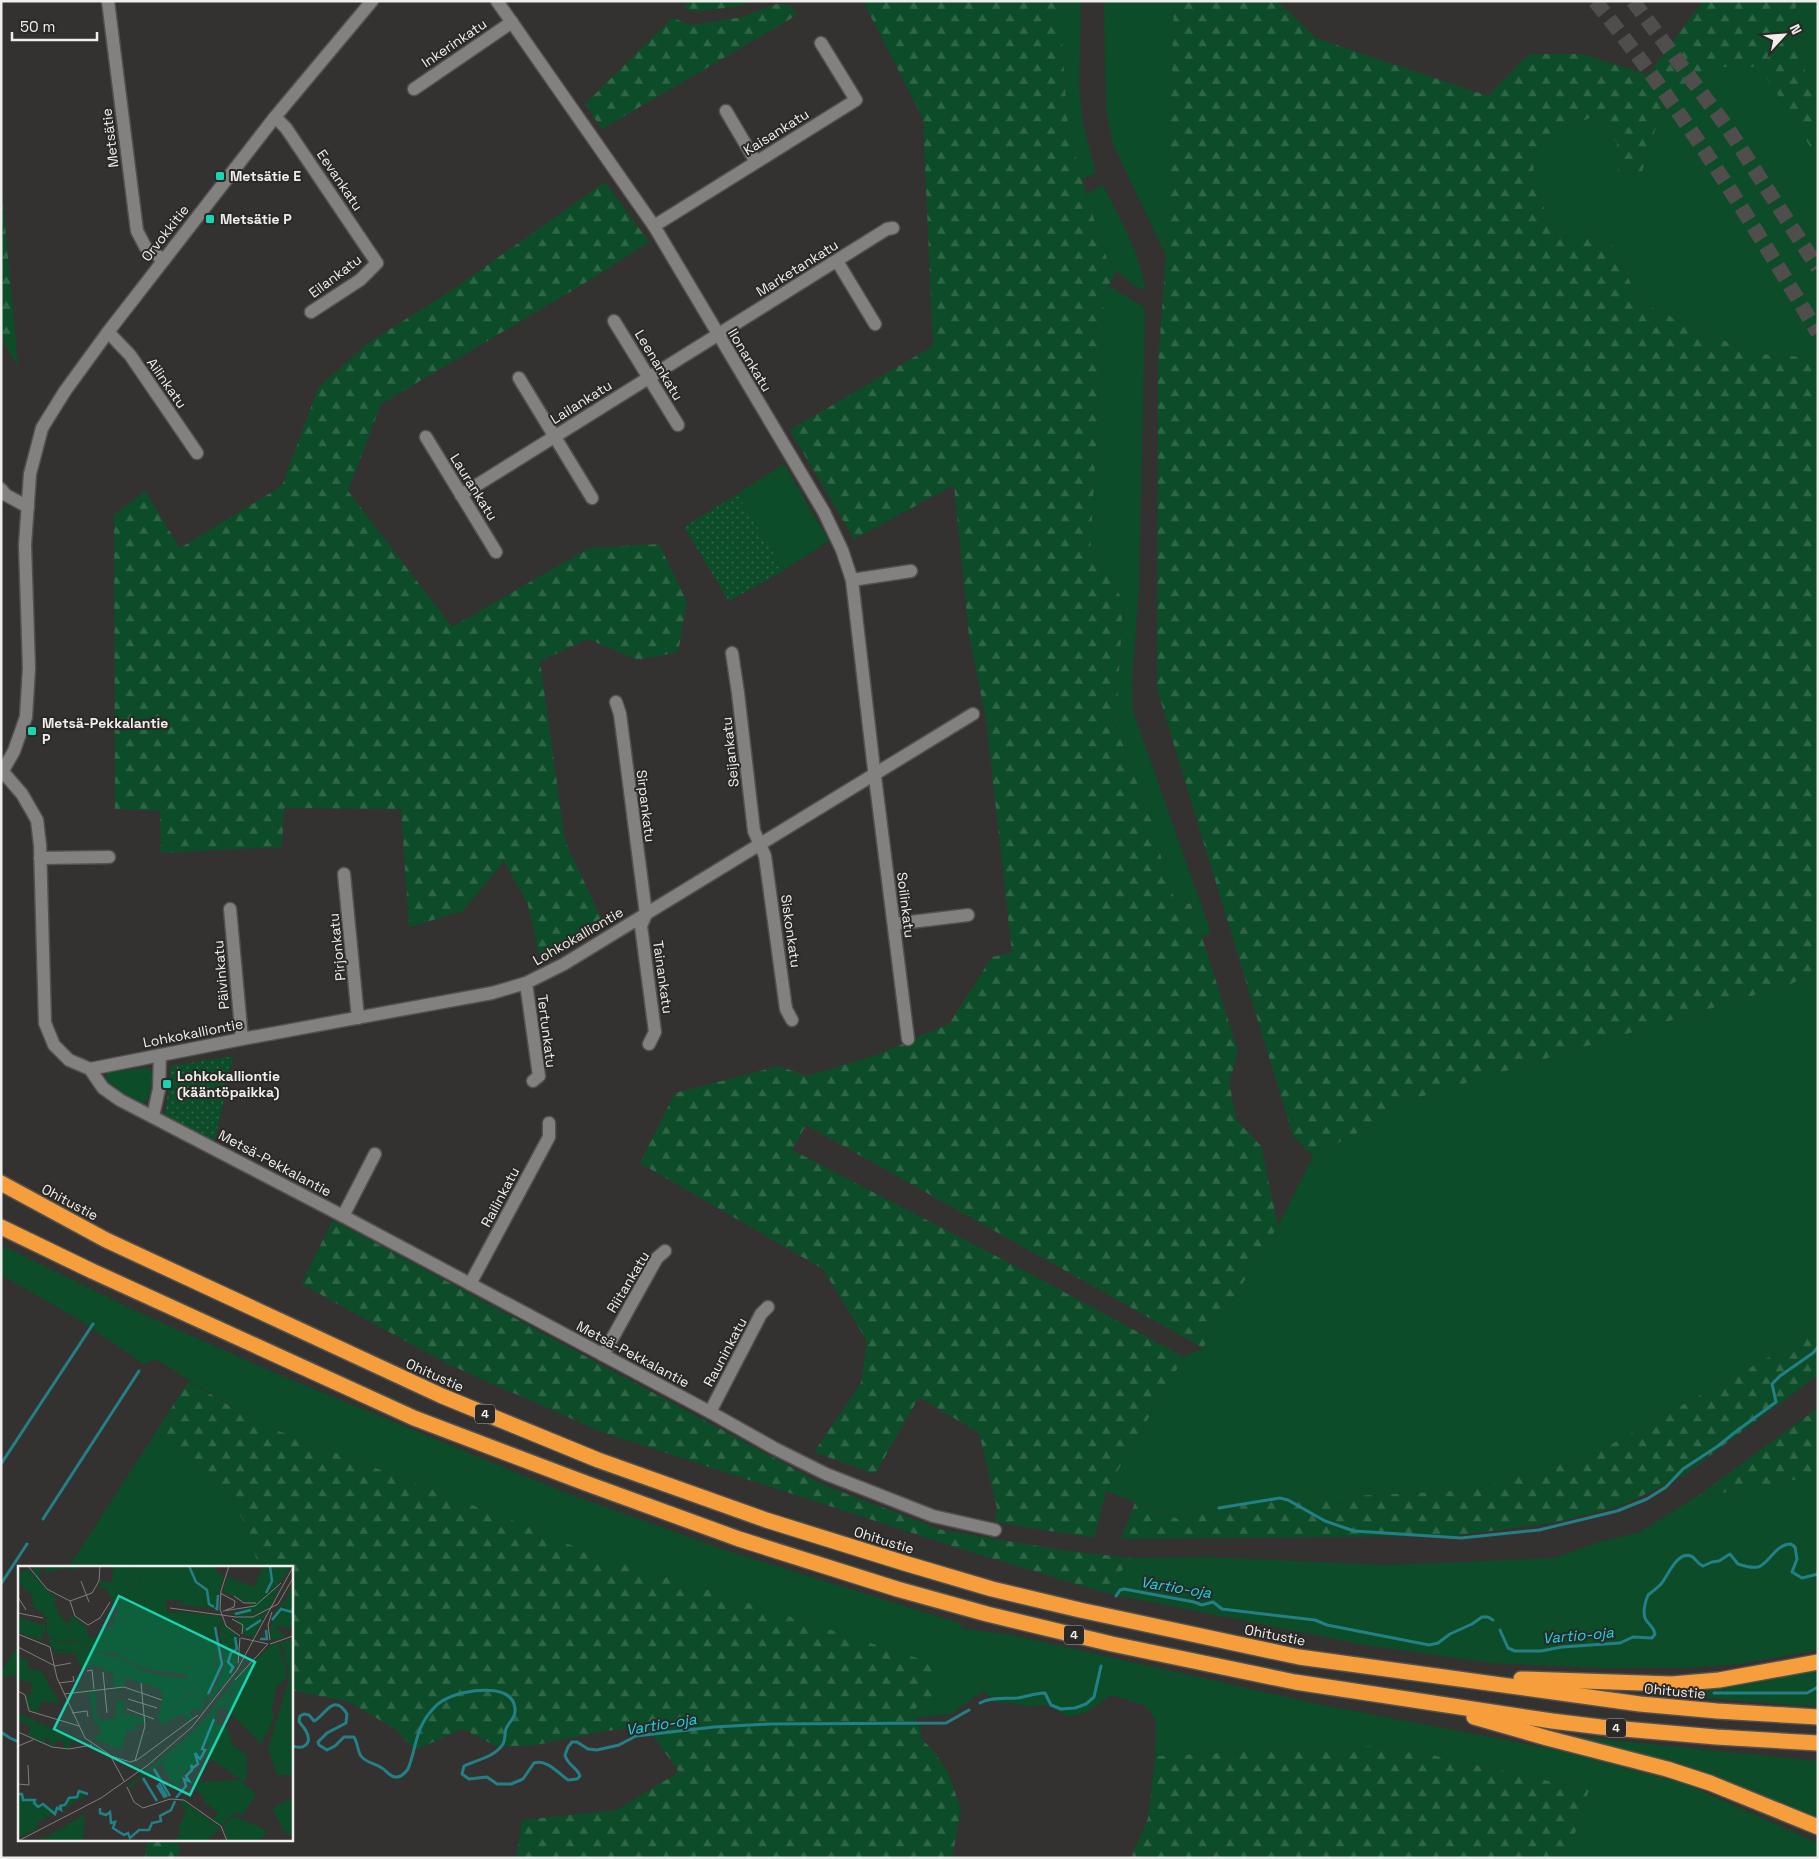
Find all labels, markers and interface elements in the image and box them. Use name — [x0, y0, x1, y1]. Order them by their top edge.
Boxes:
scale bar — [12, 10, 98, 42]
north arrow — [1759, 10, 1809, 60]
street label: Inkerinkatu — [418, 15, 490, 71]
text: 50 m — [20, 17, 55, 36]
text: N — [1786, 21, 1806, 37]
street label: Kaisankatu — [740, 105, 812, 159]
street label: Metsätie — [97, 107, 123, 169]
street label: Eevankatu — [313, 146, 367, 214]
place label: Metsätie E — [230, 167, 301, 185]
marker: Metsätie E — [214, 170, 226, 182]
street label: Orvokkitie — [137, 201, 193, 265]
place label: Metsätie P — [220, 210, 292, 228]
marker: Metsätie P — [204, 213, 216, 225]
street label: Marketankatu — [753, 236, 841, 300]
street label: Eilankatu — [305, 250, 365, 302]
street label: Ilonankatu — [724, 325, 776, 395]
street label: Leenankatu — [631, 326, 687, 404]
street label: Ailinkatu — [143, 354, 191, 412]
street label: Lailankatu — [547, 376, 615, 428]
street label: Laurankatu — [446, 450, 502, 524]
place label: Metsä-Pekkalantie P — [42, 714, 168, 748]
street label: Seijankatu — [717, 716, 743, 788]
marker: Metsä-Pekkalantie P — [26, 725, 38, 737]
street label: Sirpankatu — [633, 769, 659, 843]
street label: Soilinkatu — [893, 871, 919, 939]
street label: Siskonkatu — [777, 893, 805, 969]
street label: Lohkokalliontie — [530, 903, 626, 969]
street label: Pirjonkatu — [325, 912, 349, 982]
street label: Tainankatu — [649, 939, 677, 1015]
street label: Päivinkatu — [209, 940, 233, 1010]
street label: Tertunkatu — [534, 993, 560, 1069]
street label: Lohkokalliontie — [141, 1014, 245, 1052]
place label: Lohkokalliontie (kääntöpaikka) — [177, 1067, 280, 1101]
marker: Lohkokalliontie (kääntöpaikka) — [161, 1078, 173, 1090]
street label: Metsä-Pekkalantie — [215, 1126, 335, 1200]
street label: Railinkatu — [477, 1164, 523, 1230]
street label: Ohitustie — [39, 1180, 101, 1224]
street label: Riitankatu — [603, 1248, 653, 1316]
street label: Rauninkatu — [699, 1314, 751, 1390]
street label: Metsä-Pekkalantie — [573, 1317, 693, 1391]
street label: Ohitustie — [403, 1354, 467, 1396]
road number: 4 — [475, 1405, 495, 1424]
street label: Ohitustie — [852, 1522, 916, 1558]
inset map — [18, 1566, 292, 1842]
water label: Vartio-oja — [1139, 1572, 1213, 1602]
street label: Ohitustie — [1243, 1620, 1307, 1650]
water label: Vartio-oja — [1542, 1622, 1615, 1648]
road number: 4 — [1064, 1626, 1084, 1644]
street label: Ohitustie — [1643, 1679, 1707, 1703]
water label: Vartio-oja — [624, 1709, 698, 1739]
road number: 4 — [1606, 1719, 1626, 1738]

